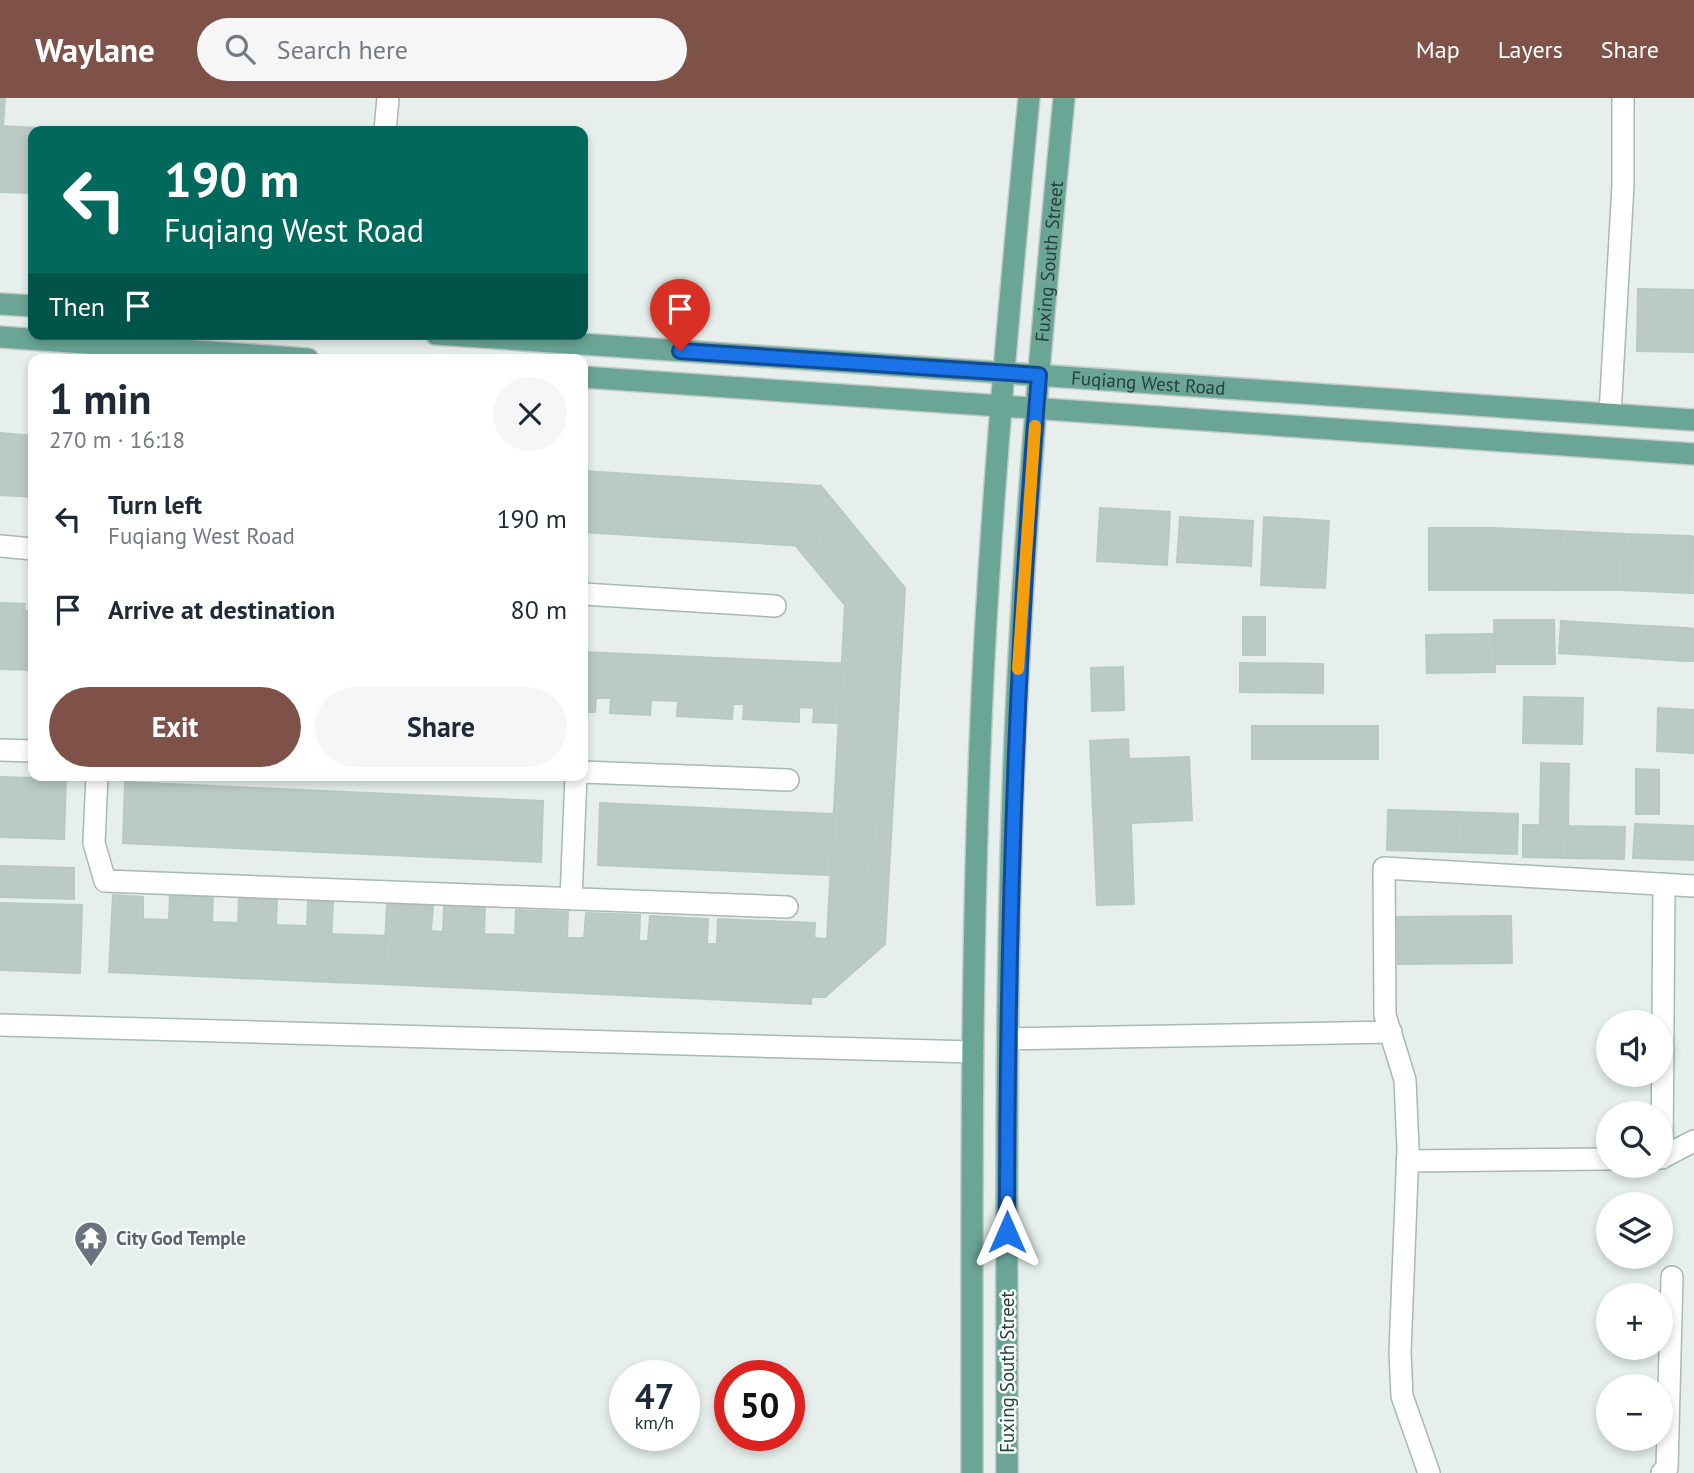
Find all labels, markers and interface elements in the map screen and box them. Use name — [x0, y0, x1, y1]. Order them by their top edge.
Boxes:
search box — [197, 18, 687, 81]
text: Waylane — [35, 28, 155, 71]
icon: search — [221, 30, 259, 68]
text: Search here — [277, 33, 408, 66]
text: Map — [1416, 34, 1460, 65]
text: Layers — [1498, 34, 1563, 65]
text: Share — [1601, 34, 1659, 65]
text: 190 m — [164, 147, 299, 211]
icon: left — [49, 154, 140, 245]
street label: Fuxing South Street — [1030, 179, 1068, 343]
text: Fuqiang West Road — [164, 209, 424, 251]
pin — [650, 279, 710, 351]
icon: arrive — [119, 287, 157, 325]
text: Then — [49, 290, 105, 323]
icon: arrive — [661, 290, 699, 328]
street label: Fuqiang West Road — [1070, 365, 1226, 400]
text: 1 min — [49, 371, 151, 426]
button: close — [493, 377, 567, 451]
text: 270 m · 16:18 — [49, 425, 185, 454]
text: Turn left — [108, 488, 202, 521]
icon: left — [49, 500, 87, 538]
text: 190 m — [496, 502, 567, 535]
text: Fuqiang West Road — [108, 521, 295, 550]
icon: arrive — [49, 591, 87, 629]
text: Arrive at destination — [108, 593, 335, 626]
text: 80 m — [511, 593, 567, 626]
button: Exit — [49, 687, 301, 767]
button: Share — [315, 687, 567, 767]
map controls — [1596, 1010, 1673, 1451]
button: sound — [1596, 1010, 1673, 1087]
button: search — [1596, 1101, 1673, 1178]
button: layers — [1596, 1192, 1673, 1269]
position arrow — [970, 1195, 1044, 1269]
temple icon: City God Temple — [72, 1219, 110, 1268]
place label: City God Temple — [116, 1226, 246, 1250]
button: + — [1596, 1283, 1673, 1360]
street label: Fuxing South Street — [995, 1291, 1019, 1453]
speed limit sign: 50 — [714, 1360, 805, 1451]
text: 47 — [635, 1373, 674, 1419]
button: − — [1596, 1374, 1673, 1451]
text: km/h — [635, 1411, 674, 1434]

